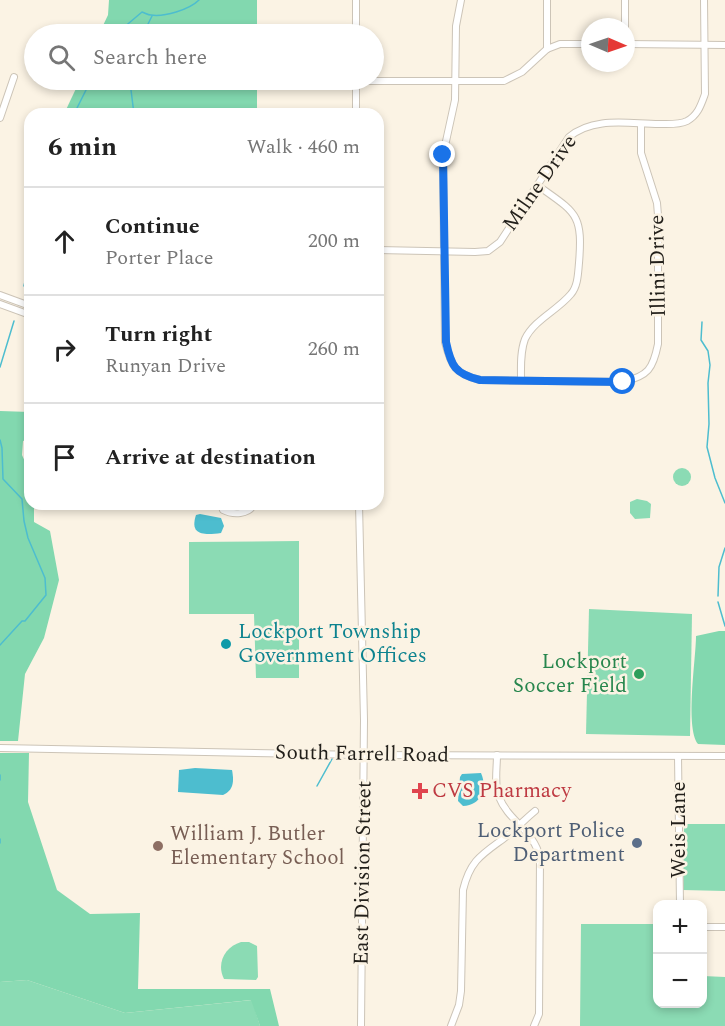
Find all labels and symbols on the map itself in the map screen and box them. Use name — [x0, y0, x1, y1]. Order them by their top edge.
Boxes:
north arrow — [581, 18, 635, 72]
street label: Milne Drive — [495, 128, 585, 238]
route end — [429, 141, 455, 167]
street label: Illini Drive — [641, 214, 675, 318]
route start — [609, 368, 635, 394]
place label: Lockport Township Government Offices — [238, 616, 427, 672]
marker: Lockport Township Government Offices — [219, 637, 233, 651]
place label: Lockport Soccer Field — [513, 646, 627, 702]
marker: Lockport Soccer Field — [632, 667, 646, 681]
street label: South Farrell Road — [275, 736, 449, 772]
place label: CVS Pharmacy — [432, 775, 572, 807]
street label: East Division Street — [345, 780, 381, 966]
street label: Weis Lane — [663, 781, 695, 879]
marker: CVS Pharmacy — [413, 784, 427, 798]
place label: Lockport Police Department — [477, 815, 625, 871]
place label: William J. Butler Elementary School — [170, 818, 345, 874]
marker: Lockport Police Department — [630, 836, 644, 850]
marker: William J. Butler Elementary School — [151, 839, 165, 853]

